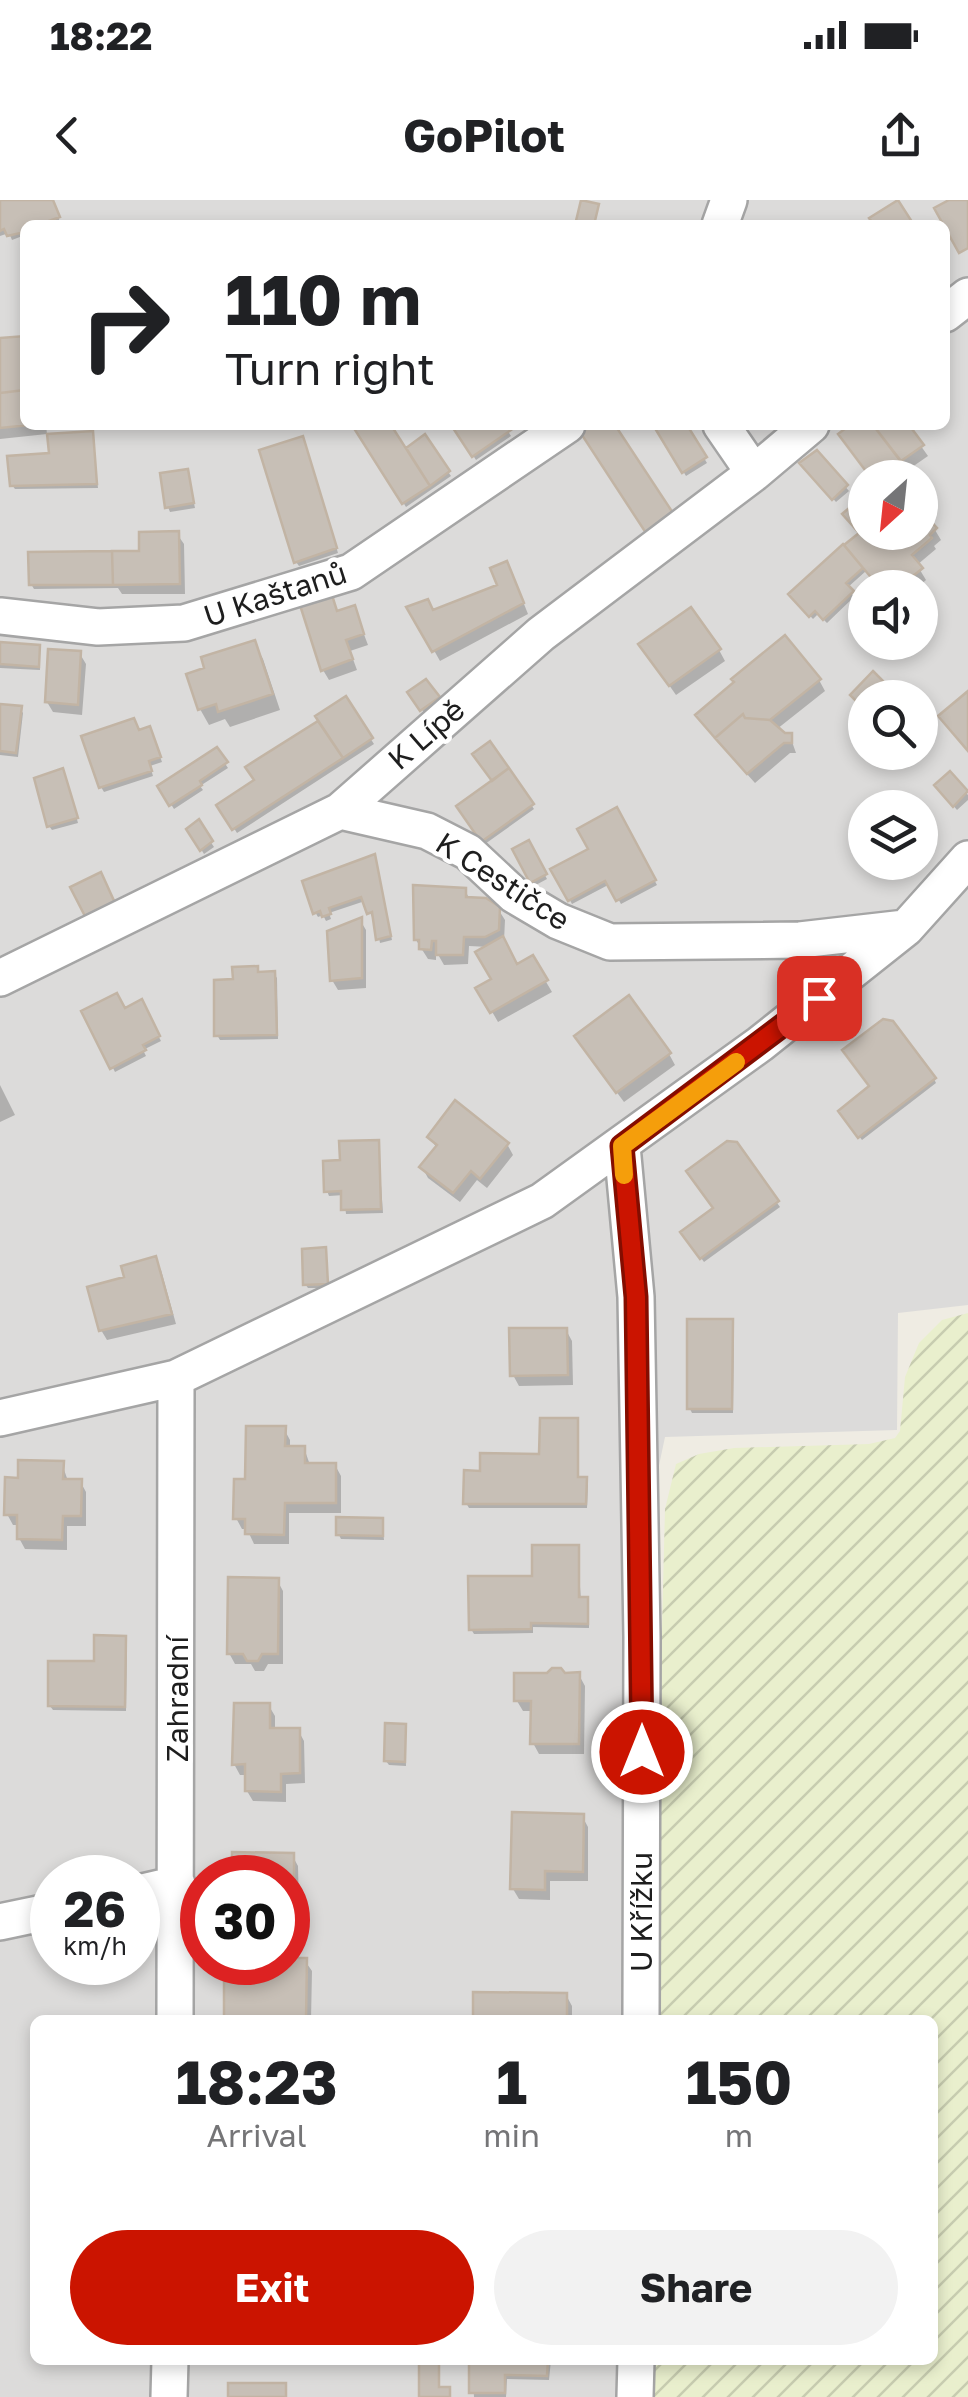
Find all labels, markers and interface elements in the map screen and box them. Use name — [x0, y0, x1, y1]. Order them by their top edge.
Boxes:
text: 18:22 — [50, 13, 152, 58]
icon: back — [40, 108, 95, 163]
text: GoPilot — [403, 108, 565, 162]
icon: share — [873, 108, 928, 163]
text: 110 m — [225, 256, 421, 340]
icon: right — [60, 260, 190, 390]
text: Turn right — [225, 341, 435, 395]
north arrow — [848, 460, 938, 550]
map controls — [848, 460, 938, 880]
street label: U Kaštanů — [199, 554, 351, 634]
button: sound — [848, 570, 938, 660]
button: search — [848, 680, 938, 770]
street label: K Lípě — [381, 691, 471, 777]
button: layers — [848, 790, 938, 880]
street label: K Cestičce — [429, 824, 577, 938]
pin — [777, 956, 862, 1041]
icon: arrive — [792, 971, 847, 1026]
street label: Zahradní — [159, 1634, 195, 1762]
position arrow — [590, 1700, 694, 1804]
street label: U Křížku — [623, 1852, 659, 1972]
speed limit sign: 30 — [180, 1855, 310, 1985]
text: 26 — [64, 1878, 126, 1938]
text: km/h — [63, 1930, 127, 1961]
text: 18:23 — [176, 2045, 338, 2117]
text: 1 — [496, 2045, 527, 2117]
text: 150 — [686, 2045, 792, 2117]
text: Arrival — [207, 2116, 307, 2154]
text: min — [483, 2116, 540, 2154]
text: m — [725, 2116, 753, 2154]
button: Exit — [70, 2230, 474, 2345]
button: Share — [494, 2230, 898, 2345]

